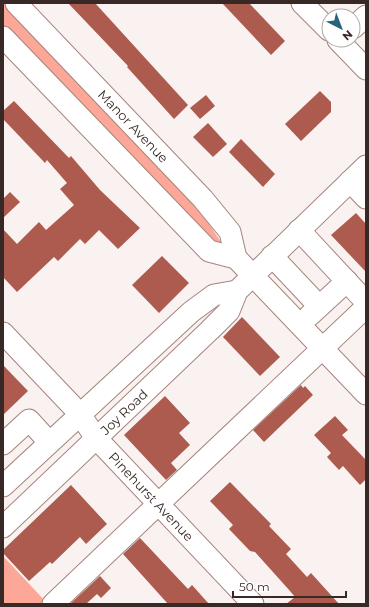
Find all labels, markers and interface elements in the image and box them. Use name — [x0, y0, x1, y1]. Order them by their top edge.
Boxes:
north arrow — [321, 8, 361, 48]
text: N — [340, 27, 356, 44]
street label: Manor Avenue — [95, 86, 172, 166]
street label: Joy Road — [96, 386, 151, 439]
street label: Pinehurst Avenue — [105, 449, 197, 544]
scale bar — [233, 573, 346, 599]
text: 50 m — [239, 579, 270, 594]

